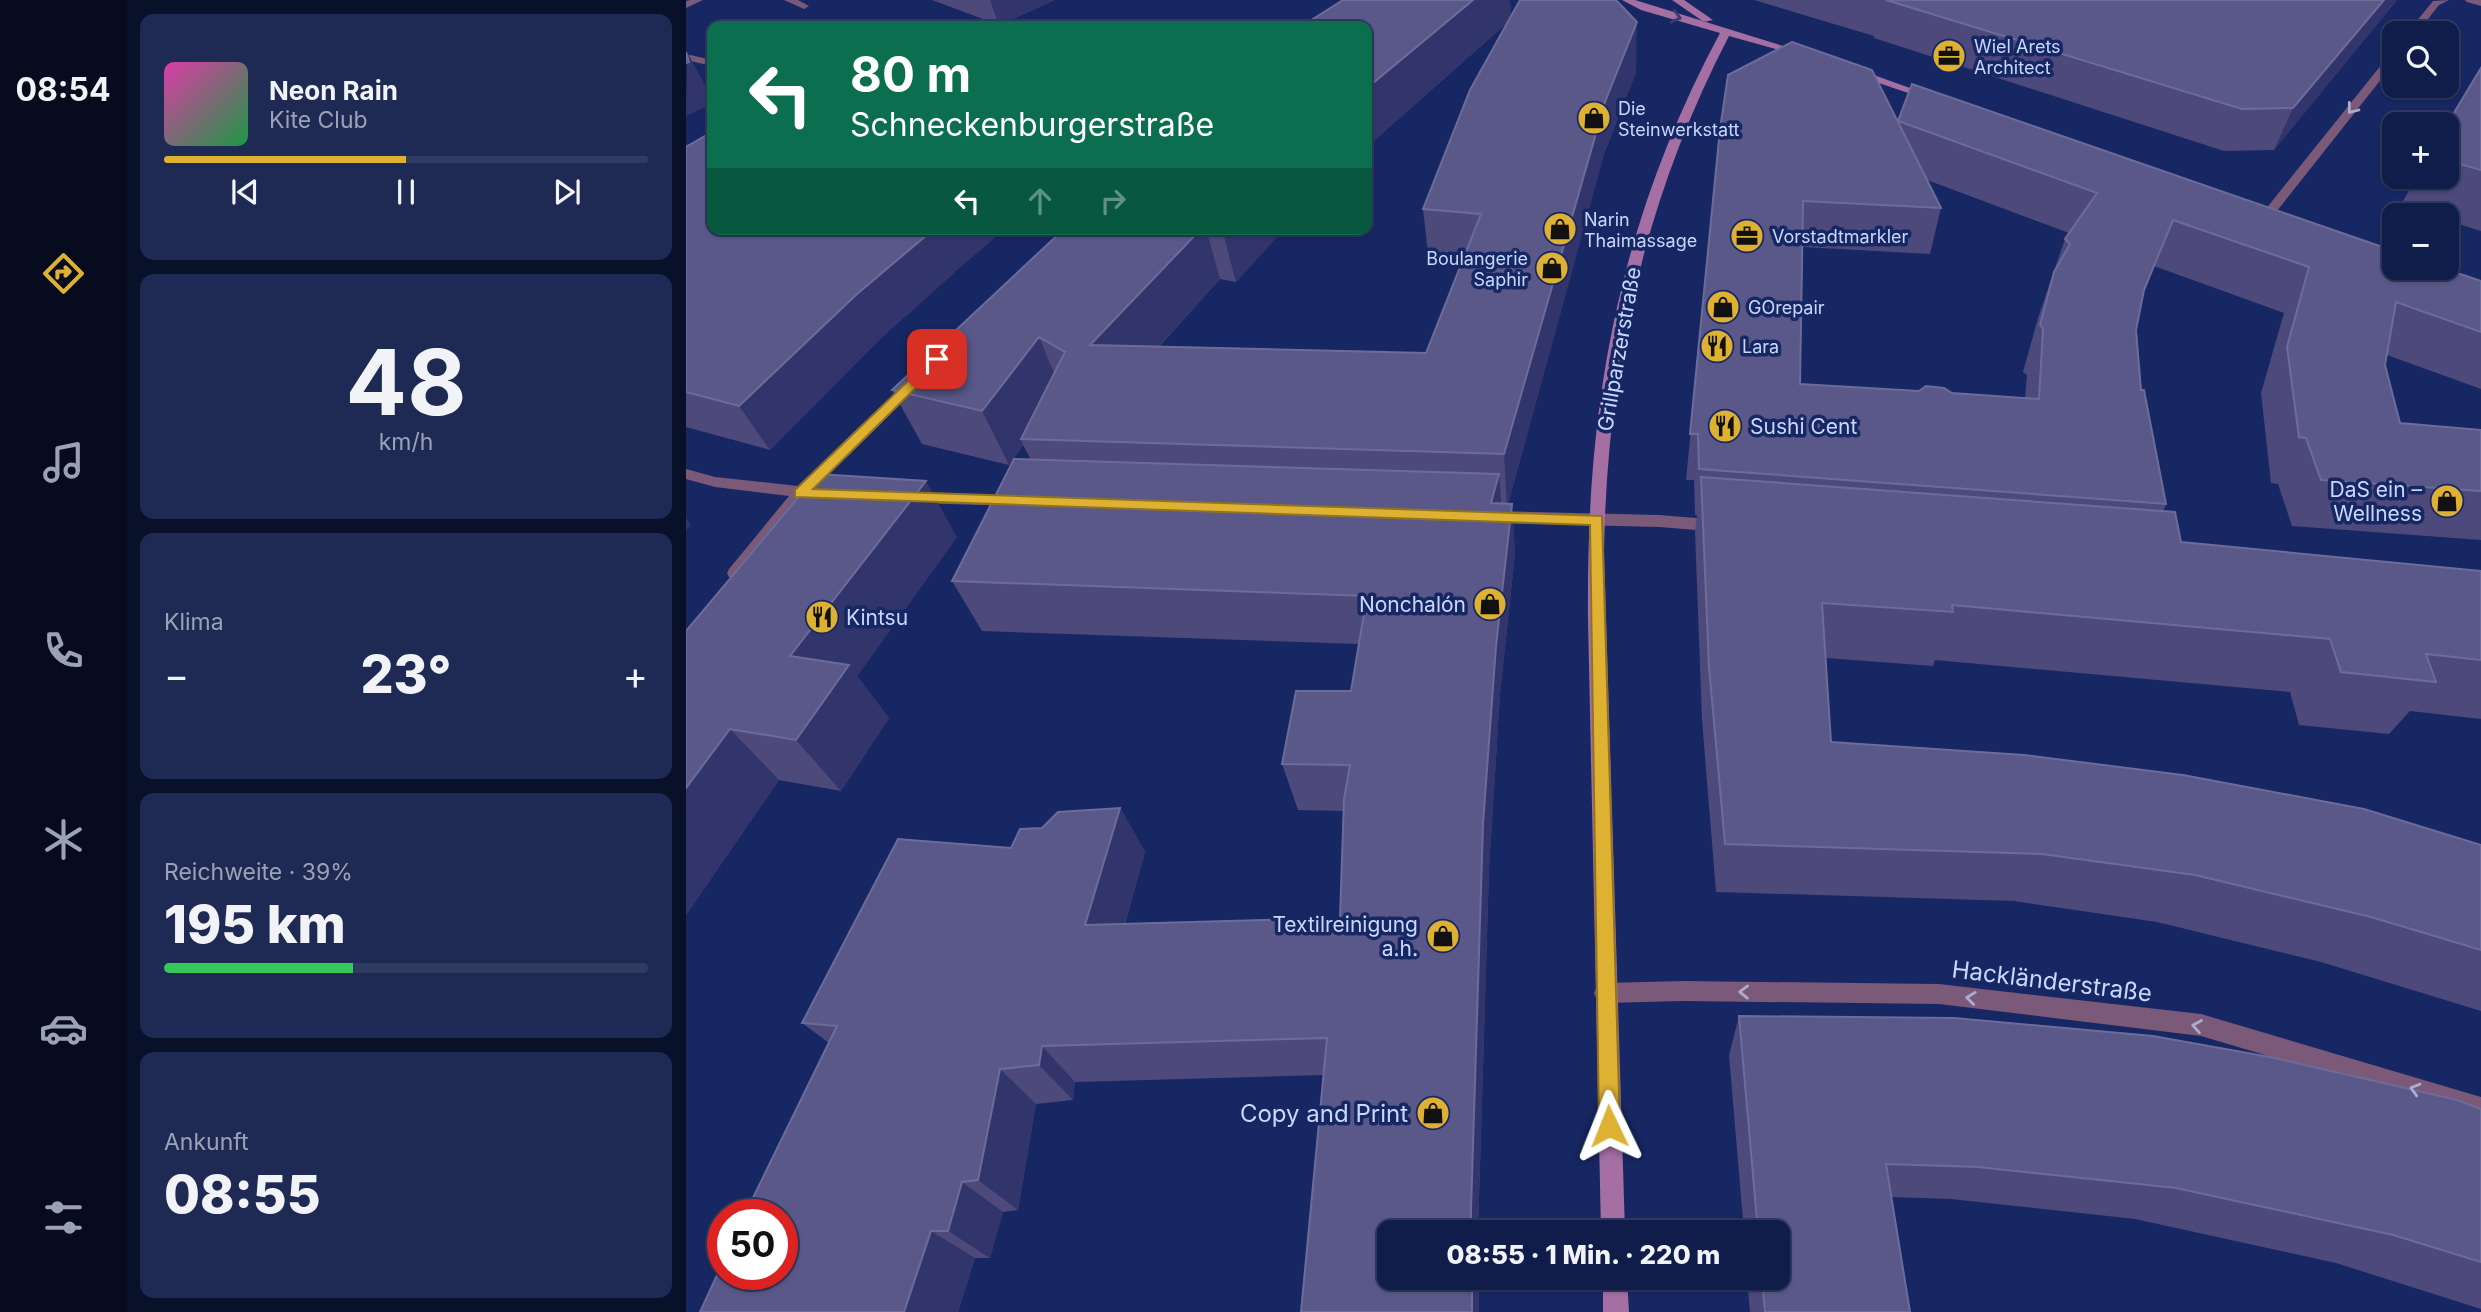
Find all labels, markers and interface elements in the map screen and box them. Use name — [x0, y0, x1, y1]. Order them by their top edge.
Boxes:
one-way arrow — [1670, 9, 1682, 23]
map controls — [2382, 21, 2459, 280]
button: search — [2382, 21, 2459, 98]
place label: Wiel Arets Architect — [1974, 36, 2061, 78]
office icon: Wiel Arets Architect — [1930, 37, 1968, 75]
text: 80 m — [850, 45, 971, 104]
icon: left — [735, 49, 826, 140]
text: 08:54 — [15, 70, 111, 109]
text: Neon Rain — [269, 75, 398, 106]
place label: Die Steinwerkstatt — [1618, 98, 1740, 140]
shop icon: Die Steinwerkstatt — [1575, 99, 1613, 137]
one-way arrow — [2347, 102, 2360, 114]
text: Schneckenburgerstraße — [850, 105, 1214, 144]
text: Kite Club — [269, 106, 368, 134]
button: + — [2382, 112, 2459, 189]
icon: previous — [226, 173, 264, 211]
icon: pause — [387, 173, 425, 211]
icon: next — [548, 173, 586, 211]
icon: left — [948, 182, 986, 220]
icon: ahead — [1021, 182, 1059, 220]
icon: right — [1094, 182, 1132, 220]
button: − — [2382, 203, 2459, 280]
place label: Narin Thaimassage — [1584, 209, 1697, 251]
shop icon: Narin Thaimassage — [1541, 210, 1579, 248]
office icon: Vorstadtmarkler — [1728, 217, 1766, 255]
place label: Vorstadtmarkler — [1772, 226, 1908, 247]
place label: Boulangerie Saphir — [1426, 248, 1528, 290]
icon: directions — [39, 249, 88, 298]
shop icon: Boulangerie Saphir — [1533, 249, 1571, 287]
street label: Grillparzerstraße — [1592, 265, 1646, 433]
shop icon: GOrepair — [1704, 288, 1742, 326]
place label: GOrepair — [1748, 297, 1825, 318]
text: 48 — [346, 327, 466, 437]
restaurant icon: Lara — [1698, 327, 1736, 365]
pin — [907, 329, 967, 389]
place label: Lara — [1742, 336, 1779, 357]
icon: arrive — [918, 340, 956, 378]
restaurant icon: Sushi Cent — [1706, 407, 1744, 445]
place label: Sushi Cent — [1750, 414, 1857, 439]
text: km/h — [379, 428, 433, 456]
icon: music — [39, 438, 88, 487]
place label: DaS ein – Wellness — [2330, 477, 2422, 526]
shop icon: DaS ein – Wellness — [2428, 482, 2466, 520]
shop icon: Nonchalón — [1471, 585, 1509, 623]
place label: Nonchalón — [1359, 592, 1466, 617]
restaurant icon: Kintsu — [803, 598, 841, 636]
place label: Kintsu — [846, 605, 908, 630]
text: Klima — [164, 608, 224, 636]
icon: phone — [39, 626, 88, 675]
text: 23° — [360, 643, 452, 706]
text: − — [164, 652, 189, 698]
text: + — [623, 652, 648, 698]
icon: climate — [39, 815, 88, 864]
text: Reichweite · 39% — [164, 858, 353, 886]
text: 195 km — [164, 893, 346, 956]
place label: Textilreinigung a.h. — [1272, 912, 1418, 961]
shop icon: Textilreinigung a.h. — [1424, 917, 1462, 955]
street label: Hackländerstraße — [1950, 954, 2154, 1008]
one-way arrow — [1738, 984, 1749, 999]
one-way arrow — [1965, 991, 1976, 1006]
icon: car — [39, 1004, 88, 1053]
one-way arrow — [2191, 1019, 2203, 1034]
one-way arrow — [2410, 1082, 2422, 1097]
position arrow — [1572, 1089, 1646, 1163]
shop icon: Copy and Print — [1414, 1094, 1452, 1132]
place label: Copy and Print — [1240, 1099, 1408, 1128]
text: Ankunft — [164, 1128, 249, 1156]
text: 08:55 — [164, 1163, 321, 1226]
icon: filters — [39, 1193, 88, 1242]
speed limit sign: 50 — [707, 1199, 798, 1290]
text: 08:55 · 1 Min. · 220 m — [1447, 1239, 1720, 1270]

